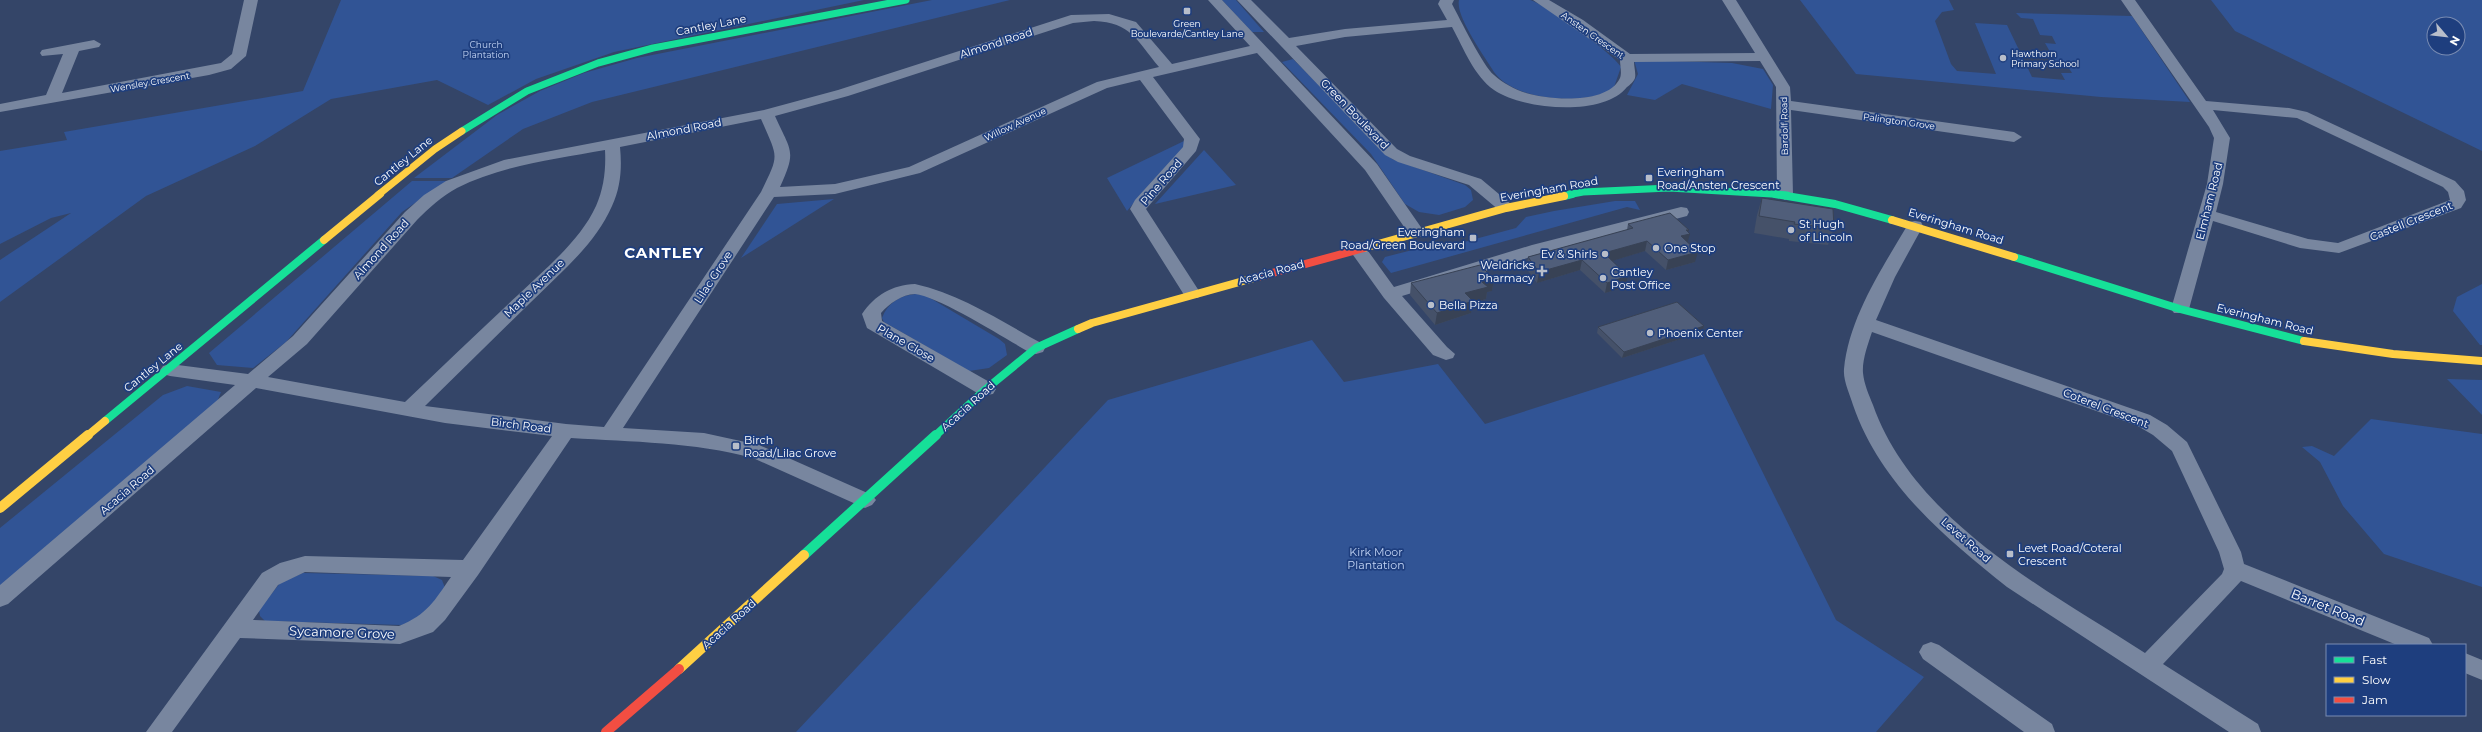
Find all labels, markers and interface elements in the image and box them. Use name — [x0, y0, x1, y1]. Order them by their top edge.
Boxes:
marker: Green Boulevarde/Cantley Lane — [1182, 6, 1192, 16]
street label: Ansten Crescent — [1559, 9, 1627, 61]
street label: Cantley Lane — [675, 11, 748, 39]
north arrow — [2426, 16, 2466, 56]
place label: Green Boulevarde/Cantley Lane — [1131, 18, 1244, 39]
street label: Almond Road — [958, 25, 1034, 61]
text: N — [2447, 33, 2463, 48]
park label: Church Plantation — [463, 39, 509, 60]
place label: Hawthorn Primary School — [2011, 48, 2079, 69]
marker: Hawthorn Primary School — [1998, 53, 2008, 63]
street label: Wensley Crescent — [109, 70, 191, 94]
street label: Green Boulevard — [1318, 76, 1392, 152]
street label: Bardolf Road — [1778, 97, 1790, 155]
street label: Willow Avenue — [982, 105, 1048, 143]
street label: Palington Grove — [1862, 111, 1936, 132]
street label: Almond Road — [645, 115, 723, 143]
street label: Cantley Lane — [371, 133, 435, 189]
street label: Pine Road — [1137, 156, 1185, 208]
street label: Elmham Road — [2193, 161, 2225, 241]
place label: Everingham Road/Ansten Crescent — [1657, 165, 1780, 192]
street label: Everingham Road — [1499, 173, 1599, 205]
marker: Everingham Road/Ansten Crescent — [1644, 173, 1654, 183]
street label: Castell Crescent — [2368, 198, 2455, 244]
street label: Everingham Road — [1907, 205, 2005, 247]
street label: Almond Road — [350, 216, 412, 282]
place label: St Hugh of Lincoln — [1799, 217, 1853, 244]
place label: Everingham Road/Green Boulevard — [1340, 225, 1465, 252]
marker: St Hugh of Lincoln — [1786, 225, 1796, 235]
marker: Everingham Road/Green Boulevard — [1468, 233, 1478, 243]
place label: One Stop — [1664, 241, 1716, 255]
district label: CANTLEY — [624, 243, 704, 262]
marker: One Stop — [1651, 243, 1661, 253]
place label: Ev & Shirls — [1541, 247, 1598, 261]
street label: Lilac Grove — [691, 248, 735, 306]
marker: Ev & Shirls — [1600, 249, 1610, 259]
street label: Maple Avenue — [501, 255, 567, 320]
street label: Acacia Road — [1236, 256, 1306, 288]
place label: Weldricks Pharmacy — [1478, 258, 1535, 285]
place label: Cantley Post Office — [1611, 265, 1671, 292]
marker: Weldricks Pharmacy — [1537, 266, 1547, 276]
marker: Cantley Post Office — [1598, 273, 1608, 283]
place label: Bella Pizza — [1439, 298, 1498, 312]
marker: Bella Pizza — [1426, 300, 1436, 310]
street label: Everingham Road — [2215, 300, 2315, 338]
street label: Plane Close — [875, 321, 938, 365]
place label: Phoenix Center — [1658, 326, 1743, 340]
marker: Phoenix Center — [1645, 328, 1655, 338]
street label: Cantley Lane — [121, 339, 185, 395]
street label: Acacia Road — [938, 378, 998, 434]
street label: Coterel Crescent — [2061, 385, 2151, 431]
street label: Birch Road — [490, 414, 552, 436]
place label: Birch Road/Lilac Grove — [744, 433, 837, 460]
marker: Birch Road/Lilac Grove — [731, 441, 741, 451]
street label: Acacia Road — [97, 463, 157, 517]
street label: Levet Road — [1938, 515, 1994, 565]
place label: Levet Road/Coteral Crescent — [2018, 541, 2122, 568]
park label: Kirk Moor Plantation — [1347, 545, 1405, 572]
marker: Levet Road/Coteral Crescent — [2005, 549, 2015, 559]
street label: Barret Road — [2289, 585, 2367, 629]
street label: Acacia Road — [699, 596, 759, 652]
street label: Sycamore Grove — [289, 622, 395, 642]
legend — [2326, 644, 2466, 716]
text: Fast — [2362, 652, 2387, 667]
text: Slow — [2362, 672, 2391, 687]
text: Jam — [2361, 692, 2388, 707]

